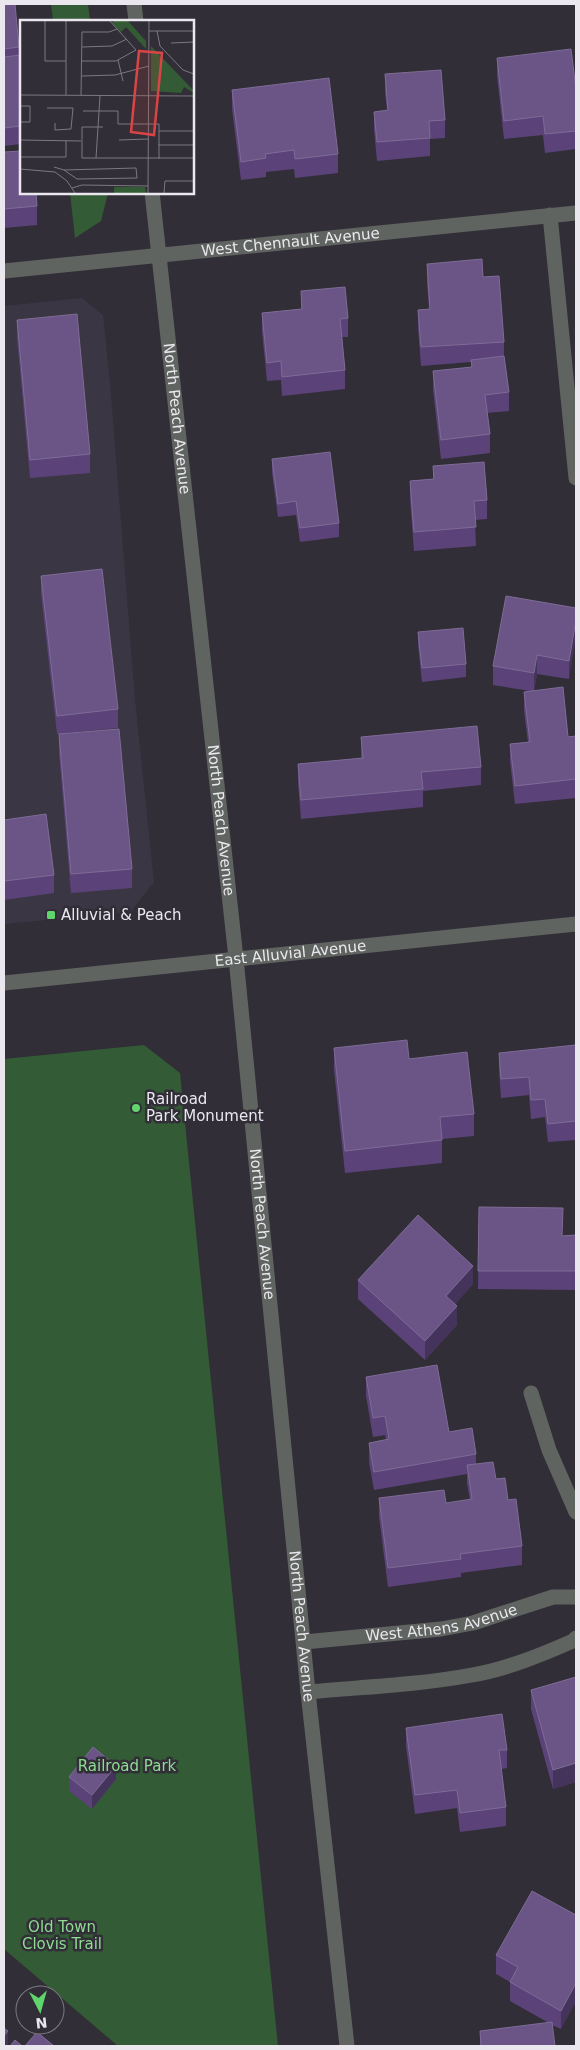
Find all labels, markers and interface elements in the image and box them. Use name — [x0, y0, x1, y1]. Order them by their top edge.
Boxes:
inset map — [20, 20, 194, 194]
street label: West Chennault Avenue — [200, 224, 381, 260]
street label: North Peach Avenue — [160, 342, 194, 495]
street label: North Peach Avenue — [204, 744, 238, 897]
place label: Alluvial & Peach — [61, 906, 181, 924]
marker: Alluvial & Peach — [45, 909, 57, 921]
street label: East Alluvial Avenue — [214, 937, 367, 970]
place label: Railroad Park Monument — [146, 1090, 264, 1125]
marker: Railroad Park Monument — [130, 1102, 142, 1114]
street label: North Peach Avenue — [246, 1148, 278, 1301]
street label: North Peach Avenue — [285, 1550, 318, 1703]
street label: West Athens Avenue — [365, 1600, 519, 1645]
park label: Railroad Park — [78, 1757, 177, 1775]
park label: Old Town Clovis Trail — [22, 1918, 102, 1953]
north arrow — [15, 1985, 65, 2035]
text: N — [35, 2014, 48, 2031]

